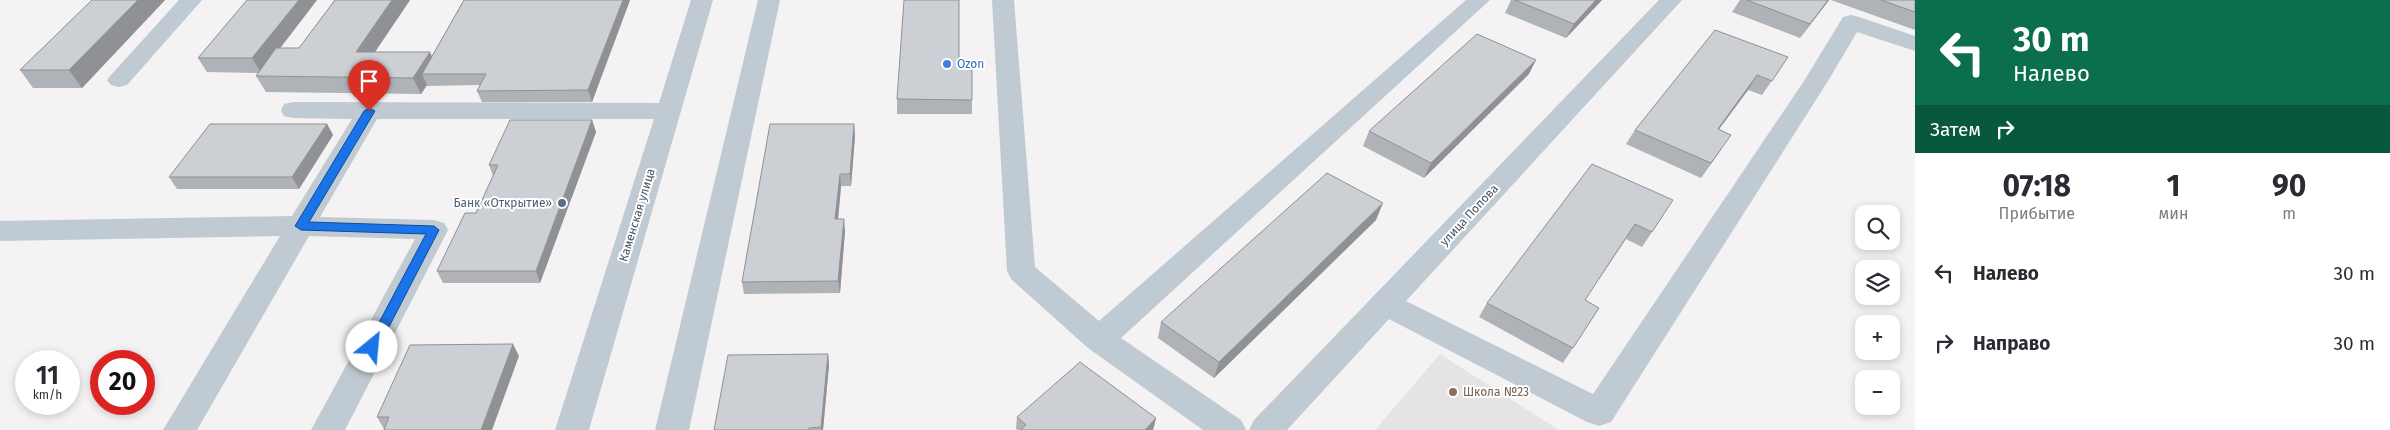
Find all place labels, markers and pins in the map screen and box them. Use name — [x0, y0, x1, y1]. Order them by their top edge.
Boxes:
place label: Ozon — [957, 57, 984, 71]
marker: Ozon — [941, 58, 953, 70]
pin — [348, 60, 390, 111]
place label: Банк «Открытие» — [454, 196, 552, 210]
marker: Банк «Открытие» — [556, 197, 568, 209]
place label: Школа №23 — [1463, 385, 1529, 399]
marker: Школа №23 — [1447, 386, 1459, 398]

